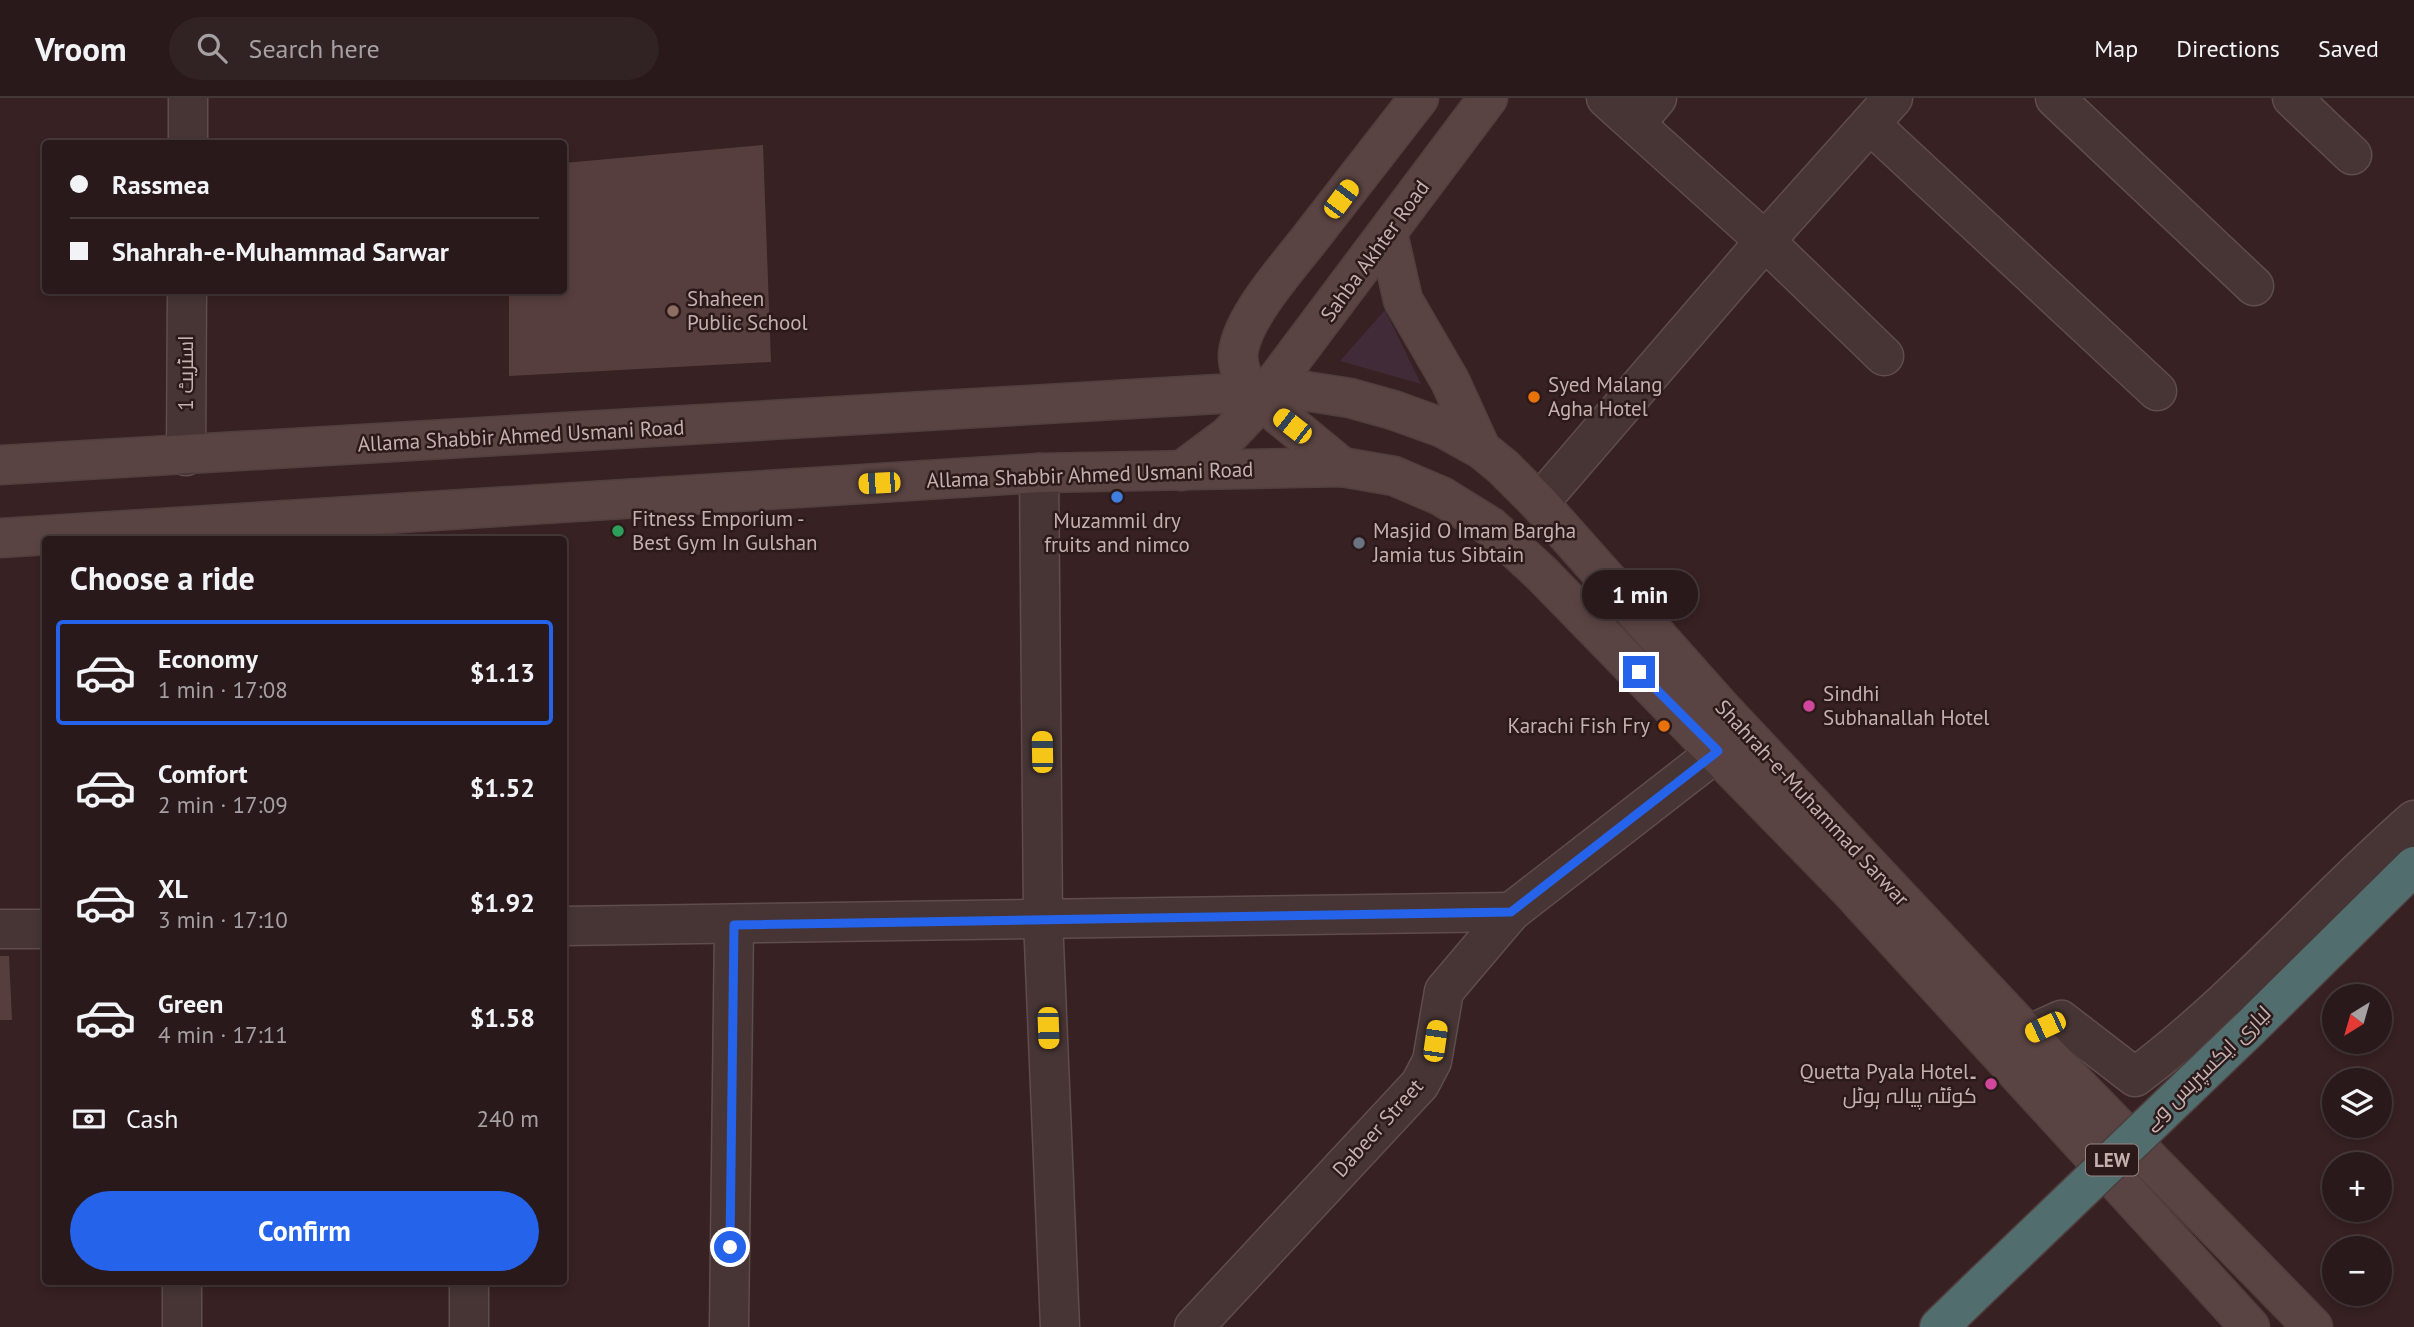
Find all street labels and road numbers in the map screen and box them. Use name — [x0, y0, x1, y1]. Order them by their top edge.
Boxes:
street label: Sahba Akhter Road — [1314, 175, 1435, 327]
street label: اسٹریٹ 1 — [172, 335, 199, 411]
street label: Allama Shabbir Ahmed Usmani Road — [357, 413, 685, 458]
street label: Allama Shabbir Ahmed Usmani Road — [926, 455, 1254, 494]
street label: Shahrah-e-Muhammad Sarwar — [1710, 694, 1915, 911]
street label: لیاری ایکسپریس وے — [2137, 1000, 2277, 1136]
street label: Dabeer Street — [1326, 1073, 1429, 1182]
road number: LEW — [2086, 1144, 2138, 1176]

